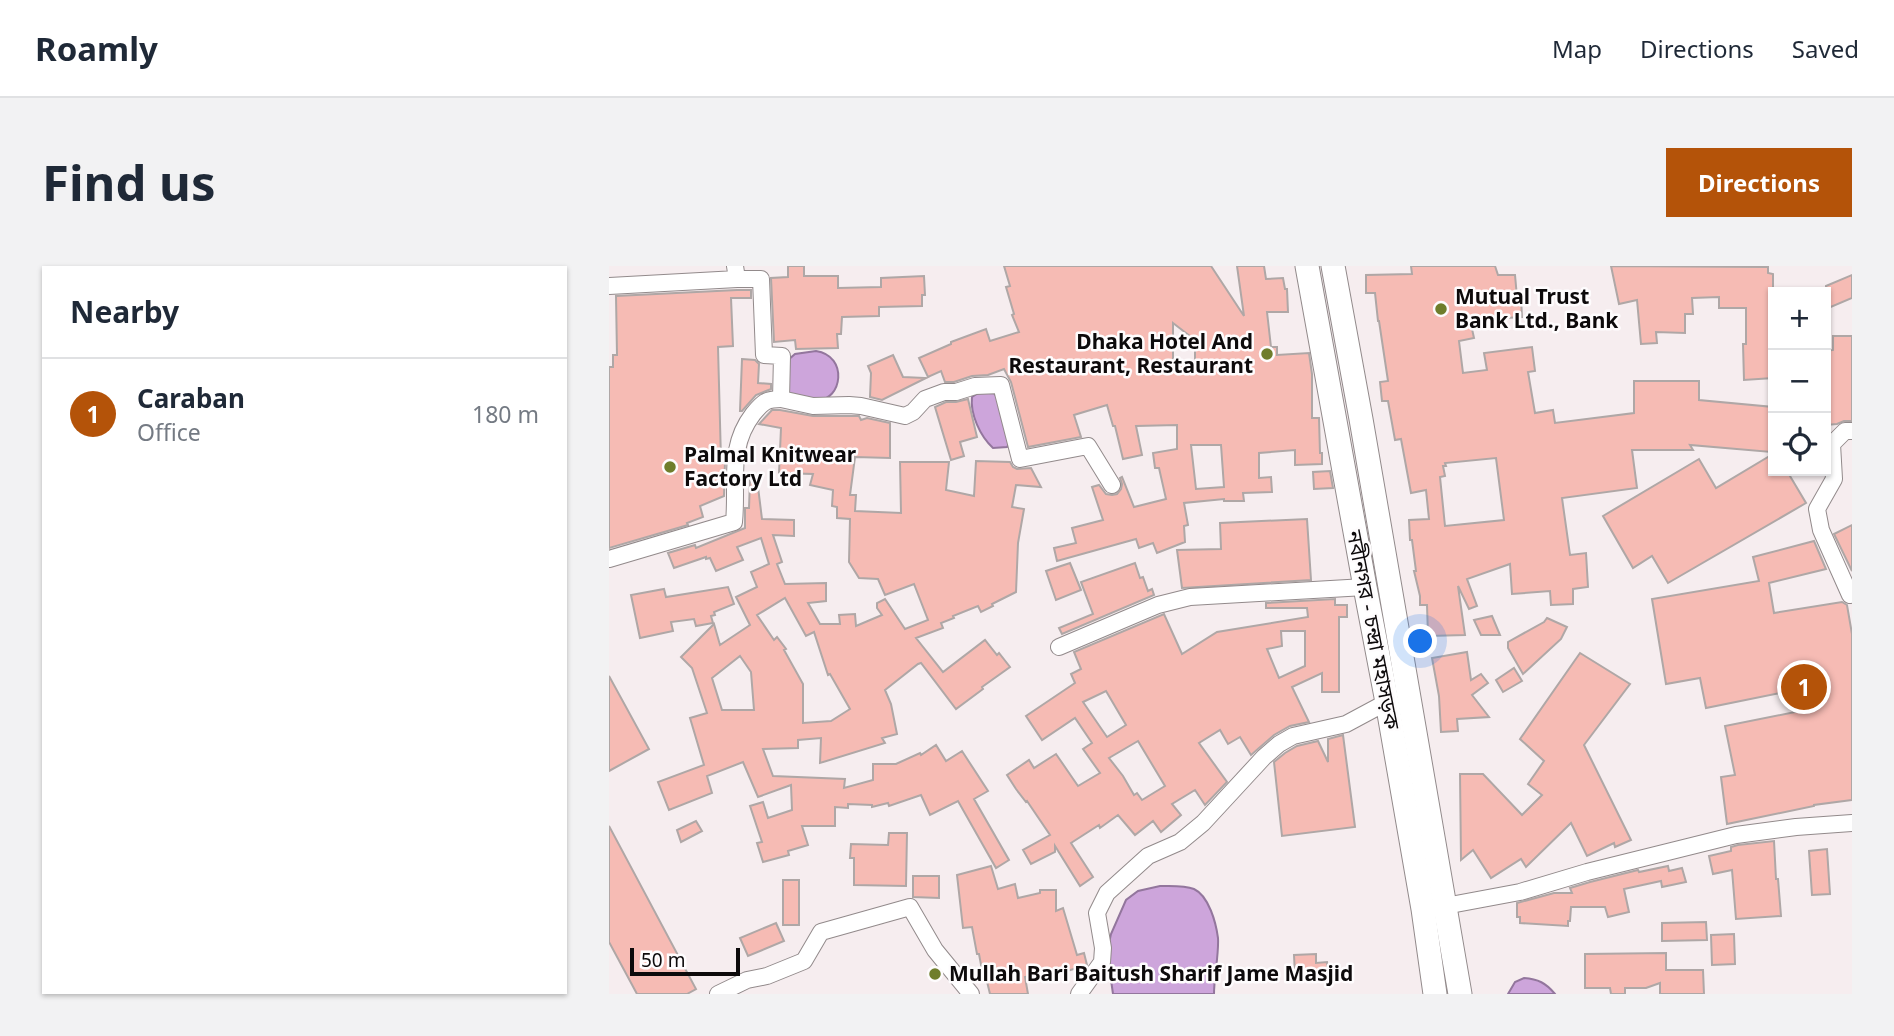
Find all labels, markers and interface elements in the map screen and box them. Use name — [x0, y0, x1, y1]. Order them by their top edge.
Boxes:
text: Roamly — [35, 26, 158, 71]
text: Map — [1552, 32, 1602, 65]
text: Directions — [1640, 32, 1754, 65]
text: Saved — [1792, 32, 1859, 65]
button: Directions — [1666, 148, 1852, 217]
text: Find us — [42, 149, 216, 215]
place label: Mutual Trust Bank Ltd., Bank — [1455, 282, 1619, 334]
map controls — [1768, 287, 1831, 476]
button: + — [1768, 287, 1831, 350]
text: Nearby — [70, 291, 179, 332]
marker: Mutual Trust Bank Ltd., Bank — [1433, 301, 1449, 317]
place label: Dhaka Hotel And Restaurant, Restaurant — [1009, 327, 1253, 379]
marker: Dhaka Hotel And Restaurant, Restaurant — [1259, 346, 1275, 362]
button: − — [1768, 350, 1831, 413]
text: Caraban — [137, 380, 245, 416]
text: 1 — [86, 398, 100, 430]
text: 180 m — [472, 398, 539, 430]
button: locate — [1768, 413, 1831, 476]
text: Office — [137, 416, 201, 448]
place label: Palmal Knitwear Factory Ltd — [684, 440, 857, 492]
marker: Palmal Knitwear Factory Ltd — [662, 459, 678, 475]
street label: নবীনগর - চন্দ্রা মহাসড়ক — [1341, 527, 1407, 733]
your location — [1403, 624, 1437, 658]
pin: 1 — [1781, 661, 1827, 713]
scale bar — [630, 945, 740, 977]
text: 50 m — [641, 947, 685, 973]
place label: Mullah Bari Baitush Sharif Jame Masjid — [949, 959, 1353, 987]
marker: Mullah Bari Baitush Sharif Jame Masjid — [927, 966, 943, 982]

